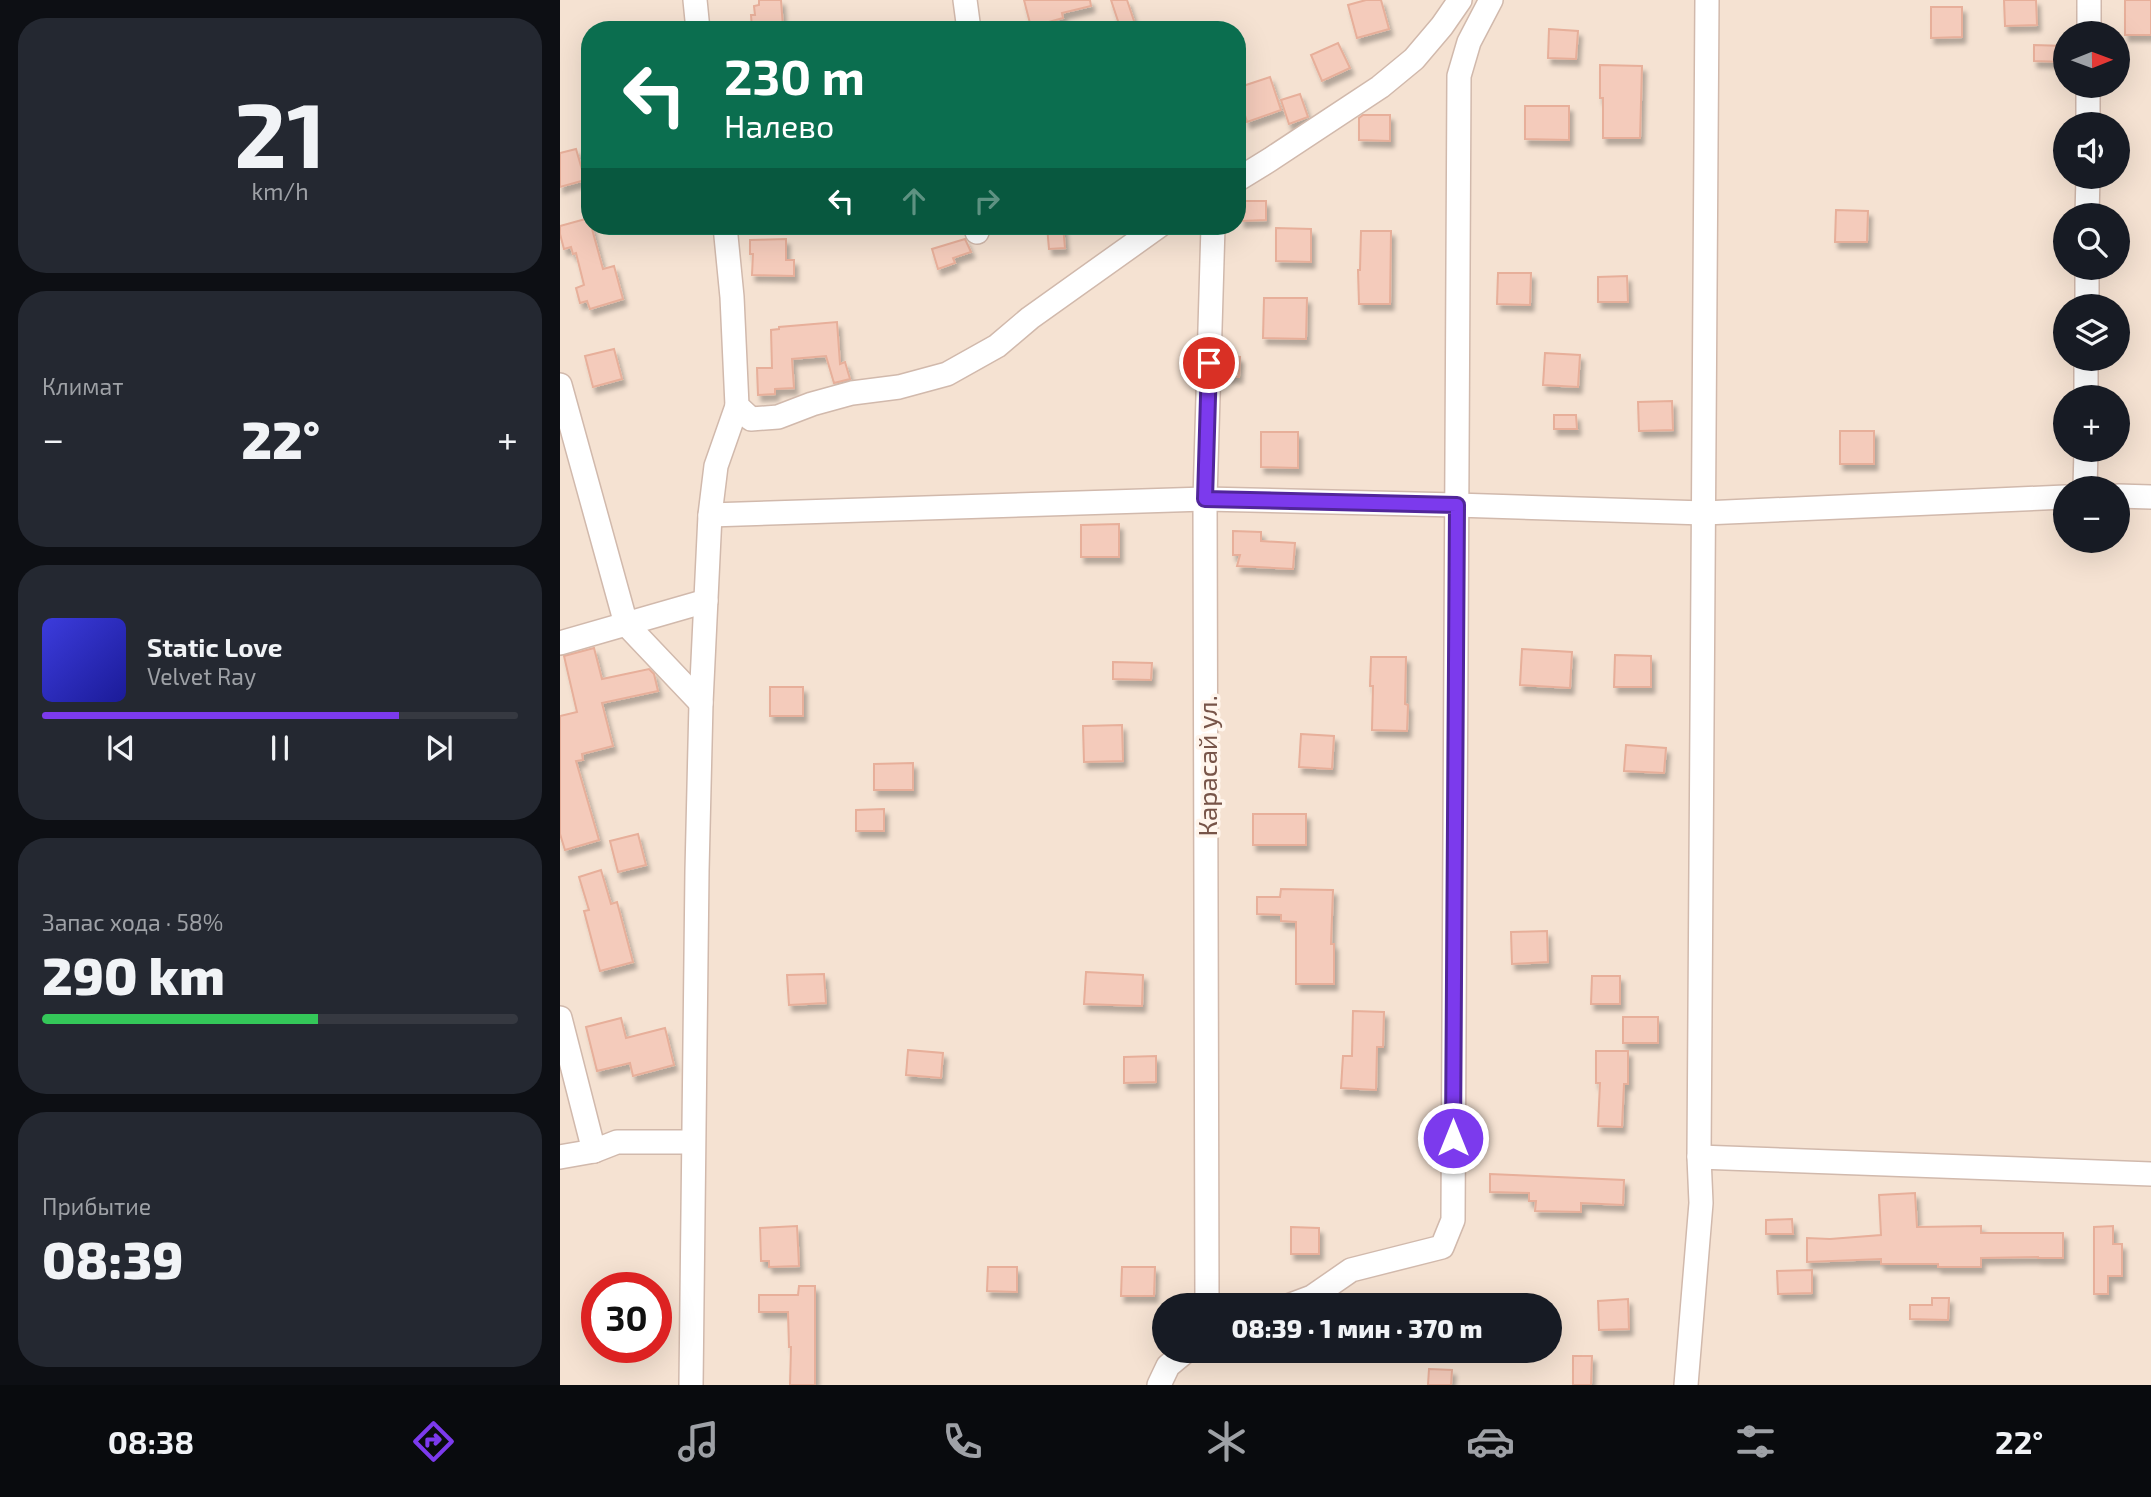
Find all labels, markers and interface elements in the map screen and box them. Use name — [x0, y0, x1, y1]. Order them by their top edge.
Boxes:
north arrow — [2053, 21, 2130, 98]
map controls — [2053, 21, 2130, 553]
text: 230 m — [724, 46, 865, 105]
icon: left — [609, 49, 700, 140]
text: 21 — [234, 77, 326, 186]
text: Налево — [724, 106, 834, 144]
button: sound — [2053, 112, 2130, 189]
text: km/h — [251, 177, 309, 205]
icon: left — [822, 182, 860, 220]
icon: ahead — [895, 182, 933, 220]
icon: right — [968, 182, 1006, 220]
button: search — [2053, 203, 2130, 280]
button: layers — [2053, 294, 2130, 371]
pin — [1179, 333, 1239, 393]
icon: arrive — [1190, 344, 1228, 382]
text: Климат — [42, 372, 123, 400]
button: + — [2053, 385, 2130, 462]
text: 22° — [241, 407, 320, 469]
text: − — [42, 415, 64, 461]
text: + — [497, 415, 518, 461]
button: − — [2053, 476, 2130, 553]
text: Static Love — [147, 631, 283, 662]
text: Velvet Ray — [147, 662, 256, 690]
street label: Карасай ул. — [1191, 695, 1223, 837]
icon: previous — [102, 729, 140, 767]
icon: pause — [261, 729, 299, 767]
icon: next — [420, 729, 458, 767]
text: Запас хода · 58% — [42, 908, 223, 936]
text: 290 km — [42, 943, 225, 1005]
position arrow — [1416, 1101, 1490, 1175]
text: Прибытие — [42, 1192, 151, 1220]
text: 08:39 — [42, 1227, 183, 1289]
speed limit sign: 30 — [581, 1272, 672, 1363]
text: 08:39 · 1 мин · 370 m — [1232, 1312, 1482, 1343]
icon: directions — [409, 1417, 458, 1466]
icon: music — [674, 1417, 723, 1466]
icon: phone — [938, 1417, 987, 1466]
icon: climate — [1202, 1417, 1251, 1466]
icon: car — [1466, 1417, 1515, 1466]
icon: filters — [1731, 1417, 1780, 1466]
text: 08:38 — [108, 1422, 194, 1460]
text: 22° — [1995, 1422, 2043, 1460]

